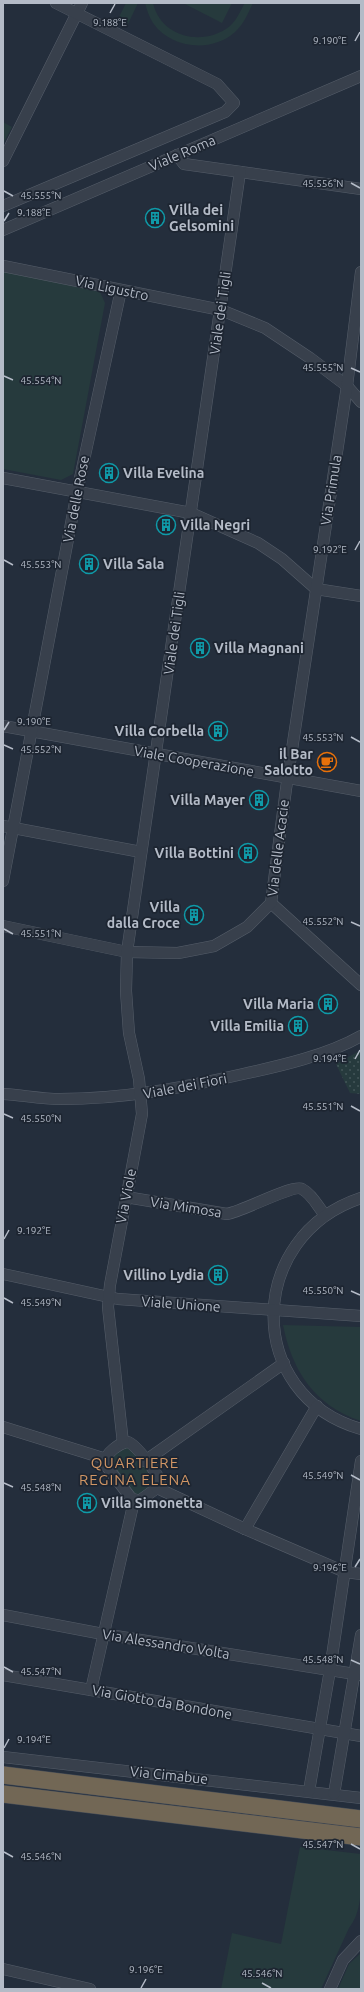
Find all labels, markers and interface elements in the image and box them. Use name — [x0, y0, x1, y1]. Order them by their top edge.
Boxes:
text: 9.188°E — [93, 17, 127, 28]
text: 9.190°E — [313, 35, 347, 46]
street label: Viale Roma — [146, 132, 218, 174]
text: 45.556°N — [302, 178, 344, 189]
text: 45.555°N — [20, 190, 62, 201]
place label: Villa dei Gelsomini — [169, 202, 234, 234]
text: 9.188°E — [17, 207, 51, 218]
building icon: Villa dei Gelsomini — [144, 207, 166, 229]
street label: Viale dei Tigli — [206, 270, 234, 356]
street label: Via Ligustro — [74, 272, 150, 304]
text: 45.555°N — [302, 362, 344, 373]
text: 45.554°N — [20, 375, 62, 386]
street label: Via delle Rose — [60, 454, 92, 544]
street label: Via Primula — [318, 454, 344, 526]
building icon: Villa Evelina — [98, 462, 120, 484]
place label: Villa Evelina — [123, 465, 204, 481]
building icon: Villa Negri — [155, 514, 177, 536]
place label: Villa Negri — [180, 517, 250, 533]
text: 9.192°E — [313, 544, 347, 555]
building icon: Villa Sala — [78, 553, 100, 575]
place label: Villa Sala — [103, 556, 164, 572]
text: 45.553°N — [20, 559, 62, 570]
street label: Viale dei Tigli — [160, 590, 188, 676]
building icon: Villa Magnani — [189, 637, 211, 659]
place label: Villa Magnani — [214, 640, 304, 656]
text: 9.190°E — [17, 716, 51, 727]
building icon: Villa Corbella — [207, 720, 229, 742]
place label: Villa Corbella — [115, 723, 204, 739]
text: 45.553°N — [302, 732, 344, 743]
street label: Viale Cooperazione — [133, 743, 255, 779]
text: 45.552°N — [20, 744, 62, 755]
place label: il Bar Salotto — [264, 746, 313, 778]
cafe icon: il Bar Salotto — [316, 751, 338, 773]
building icon: Villa Mayer — [248, 789, 270, 811]
place label: Villa Mayer — [170, 792, 245, 808]
street label: Via delle Acacie — [264, 799, 292, 897]
building icon: Villa Bottini — [237, 842, 259, 864]
place label: Villa Bottini — [155, 845, 234, 861]
place label: Villa dalla Croce — [107, 899, 180, 931]
building icon: Villa dalla Croce — [183, 904, 205, 926]
text: 45.552°N — [302, 916, 344, 927]
text: 45.551°N — [20, 928, 62, 939]
building icon: Villa Maria — [317, 993, 339, 1015]
place label: Villa Maria — [243, 996, 314, 1012]
building icon: Villa Emilia — [287, 1015, 309, 1037]
place label: Villa Emilia — [210, 1018, 284, 1034]
text: 9.194°E — [313, 1053, 347, 1064]
street label: Viale dei Fiori — [142, 1070, 228, 1102]
text: 45.551°N — [302, 1101, 344, 1112]
text: 45.550°N — [20, 1113, 62, 1124]
street label: Via Viole — [113, 1167, 139, 1225]
street label: Via Mimosa — [149, 1193, 223, 1221]
text: 9.192°E — [17, 1225, 51, 1236]
building icon: Villino Lydia — [207, 1264, 229, 1286]
place label: Villino Lydia — [123, 1267, 204, 1283]
text: 45.550°N — [302, 1285, 344, 1296]
street label: Viale Unione — [141, 1293, 221, 1315]
text: 45.549°N — [20, 1297, 62, 1308]
district label: QUARTIERE REGINA ELENA — [79, 1454, 191, 1488]
text: 45.549°N — [302, 1470, 344, 1481]
text: 45.548°N — [20, 1482, 62, 1493]
building icon: Villa Simonetta — [76, 1492, 98, 1514]
place label: Villa Simonetta — [101, 1495, 203, 1511]
text: 9.196°E — [313, 1562, 347, 1573]
street label: Via Alessandro Volta — [101, 1626, 231, 1662]
text: 45.548°N — [302, 1654, 344, 1665]
text: 45.547°N — [20, 1666, 62, 1677]
street label: Via Giotto da Bondone — [91, 1682, 233, 1722]
text: 9.194°E — [17, 1734, 51, 1745]
street label: Via Cimabue — [129, 1763, 209, 1787]
text: 45.547°N — [302, 1839, 344, 1850]
text: 45.546°N — [20, 1851, 62, 1862]
text: 9.196°E — [129, 1964, 163, 1975]
text: 45.546°N — [241, 1968, 283, 1979]

